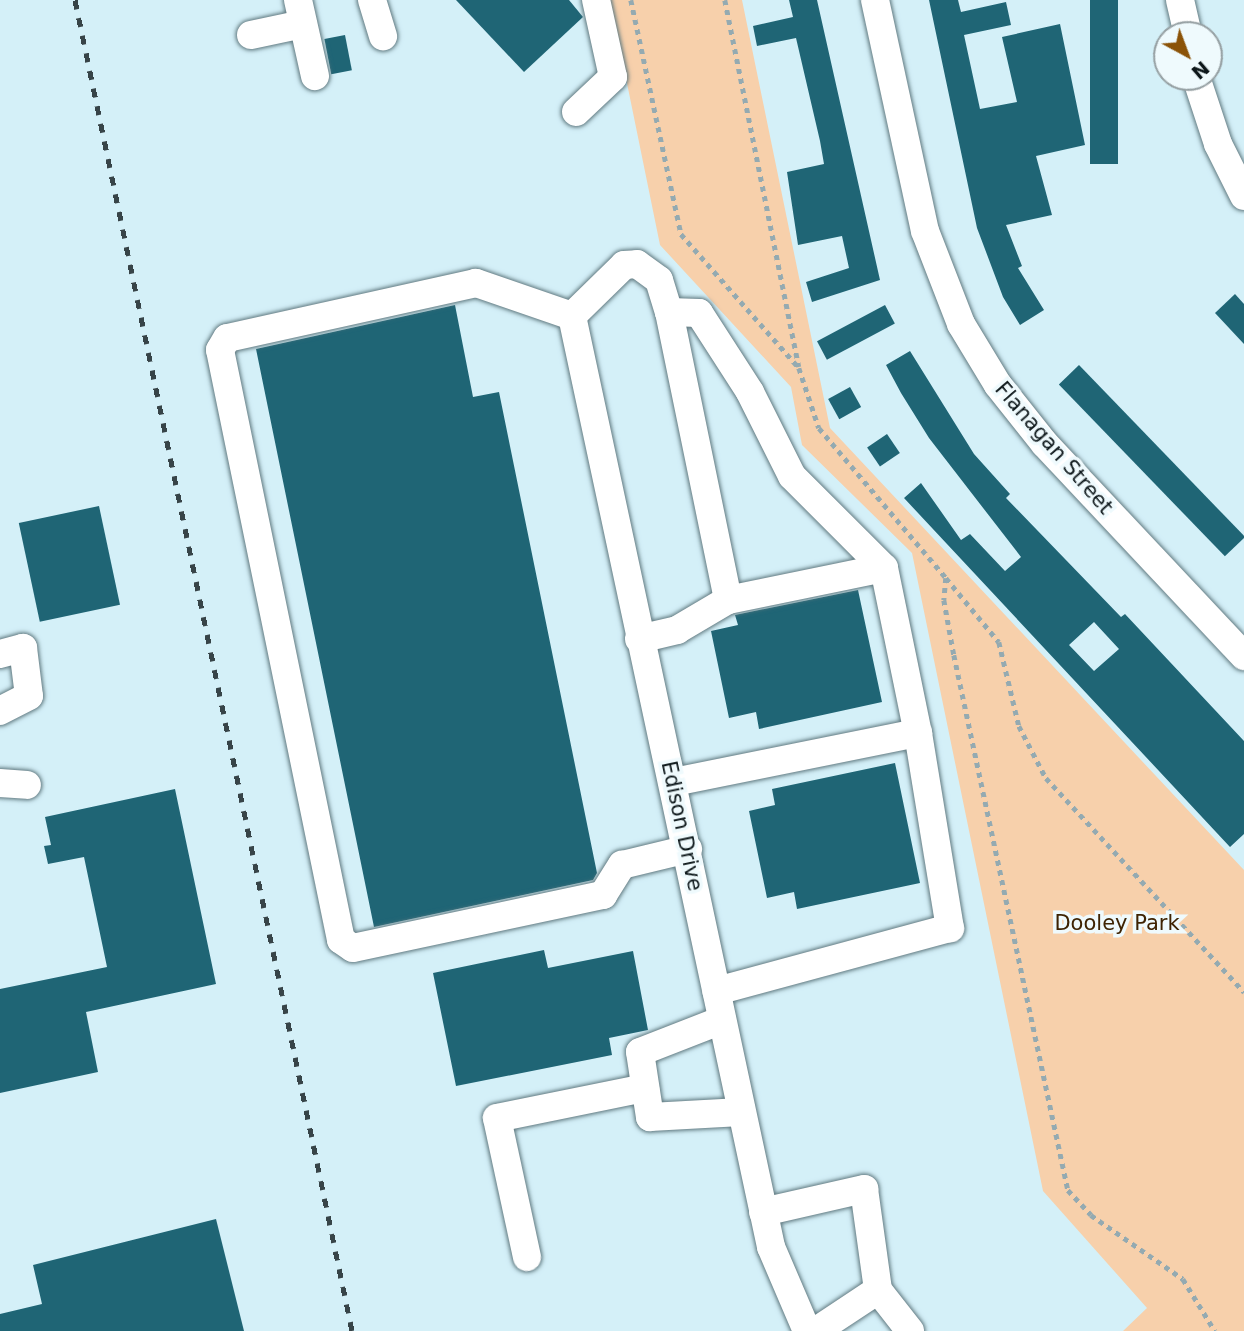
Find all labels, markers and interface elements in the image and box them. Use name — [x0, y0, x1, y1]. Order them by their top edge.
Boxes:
north arrow — [1153, 21, 1223, 91]
text: N — [1187, 57, 1214, 84]
street label: Flanagan Street — [990, 377, 1118, 519]
street label: Edison Drive — [656, 759, 708, 893]
park label: Dooley Park — [1054, 910, 1180, 936]

